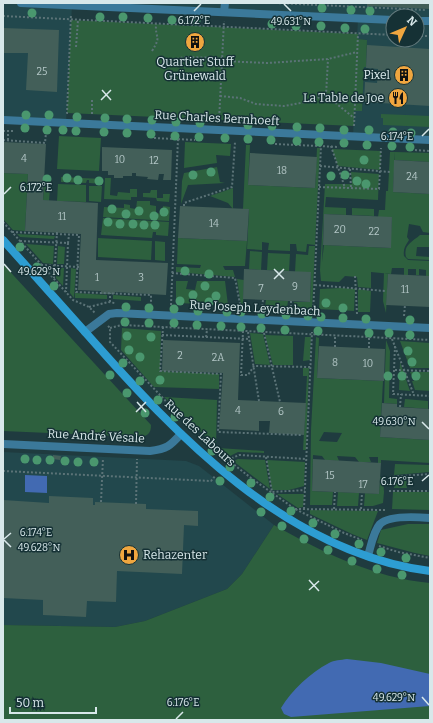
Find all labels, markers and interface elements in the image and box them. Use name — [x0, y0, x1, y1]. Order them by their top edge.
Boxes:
north arrow — [385, 8, 425, 48]
text: N — [404, 14, 420, 29]
text: 6.172°E — [178, 15, 210, 27]
text: 49.631°N — [271, 16, 311, 28]
building icon: Quartier Stuff Grünewald — [184, 31, 206, 53]
place label: Quartier Stuff Grünewald — [156, 55, 235, 83]
building icon: Pixel — [393, 64, 415, 86]
house number: 25 — [37, 66, 47, 78]
place label: Pixel — [363, 68, 391, 82]
restaurant icon: La Table de Joe — [387, 87, 409, 109]
place label: La Table de Joe — [303, 91, 384, 105]
street label: Rue Charles Bernhoeft — [154, 108, 281, 128]
text: 6.174°E — [381, 131, 413, 143]
house number: 4 — [21, 153, 27, 165]
house number: 10 — [115, 154, 125, 166]
house number: 12 — [149, 155, 159, 167]
house number: 18 — [277, 165, 287, 177]
house number: 24 — [406, 171, 418, 183]
text: 6.172°E — [20, 182, 52, 194]
house number: 11 — [58, 211, 66, 223]
house number: 14 — [209, 218, 219, 230]
house number: 20 — [334, 224, 346, 236]
house number: 22 — [369, 226, 379, 238]
text: 49.629°N — [18, 266, 60, 278]
house number: 1 — [95, 272, 99, 284]
house number: 3 — [138, 272, 144, 284]
house number: 9 — [292, 281, 298, 293]
house number: 7 — [258, 283, 264, 295]
house number: 11 — [401, 284, 409, 296]
street label: Rue Joseph Leydenbach — [189, 298, 321, 318]
house number: 2 — [177, 350, 183, 362]
house number: 2A — [212, 352, 225, 364]
house number: 8 — [332, 357, 338, 369]
house number: 10 — [363, 358, 373, 370]
street label: Rue des Labours — [162, 397, 238, 469]
house number: 4 — [235, 405, 241, 417]
house number: 6 — [278, 406, 284, 418]
text: 49.630°N — [372, 416, 416, 428]
street label: Rue André Vésale — [47, 426, 145, 446]
house number: 15 — [325, 470, 335, 482]
text: 6.176°E — [381, 476, 413, 488]
house number: 17 — [359, 479, 367, 491]
text: 6.174°E — [20, 527, 52, 539]
text: 49.628°N — [18, 542, 60, 554]
hospital icon: Rehazenter — [118, 544, 140, 566]
place label: Rehazenter — [143, 548, 208, 562]
scale bar — [10, 689, 96, 715]
text: 49.629°N — [373, 692, 415, 704]
text: 50 m — [16, 696, 45, 710]
text: 6.176°E — [167, 697, 199, 709]

